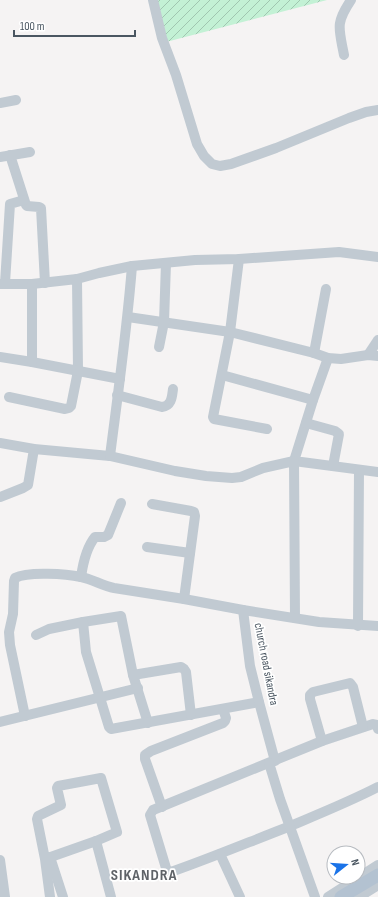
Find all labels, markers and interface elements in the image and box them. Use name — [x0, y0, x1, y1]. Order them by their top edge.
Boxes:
scale bar — [14, 12, 135, 38]
text: 100 m — [20, 19, 45, 34]
street label: church road sikandra — [251, 622, 281, 707]
north arrow — [326, 845, 366, 885]
text: N — [348, 858, 362, 867]
district label: SIKANDRA — [111, 866, 177, 885]

